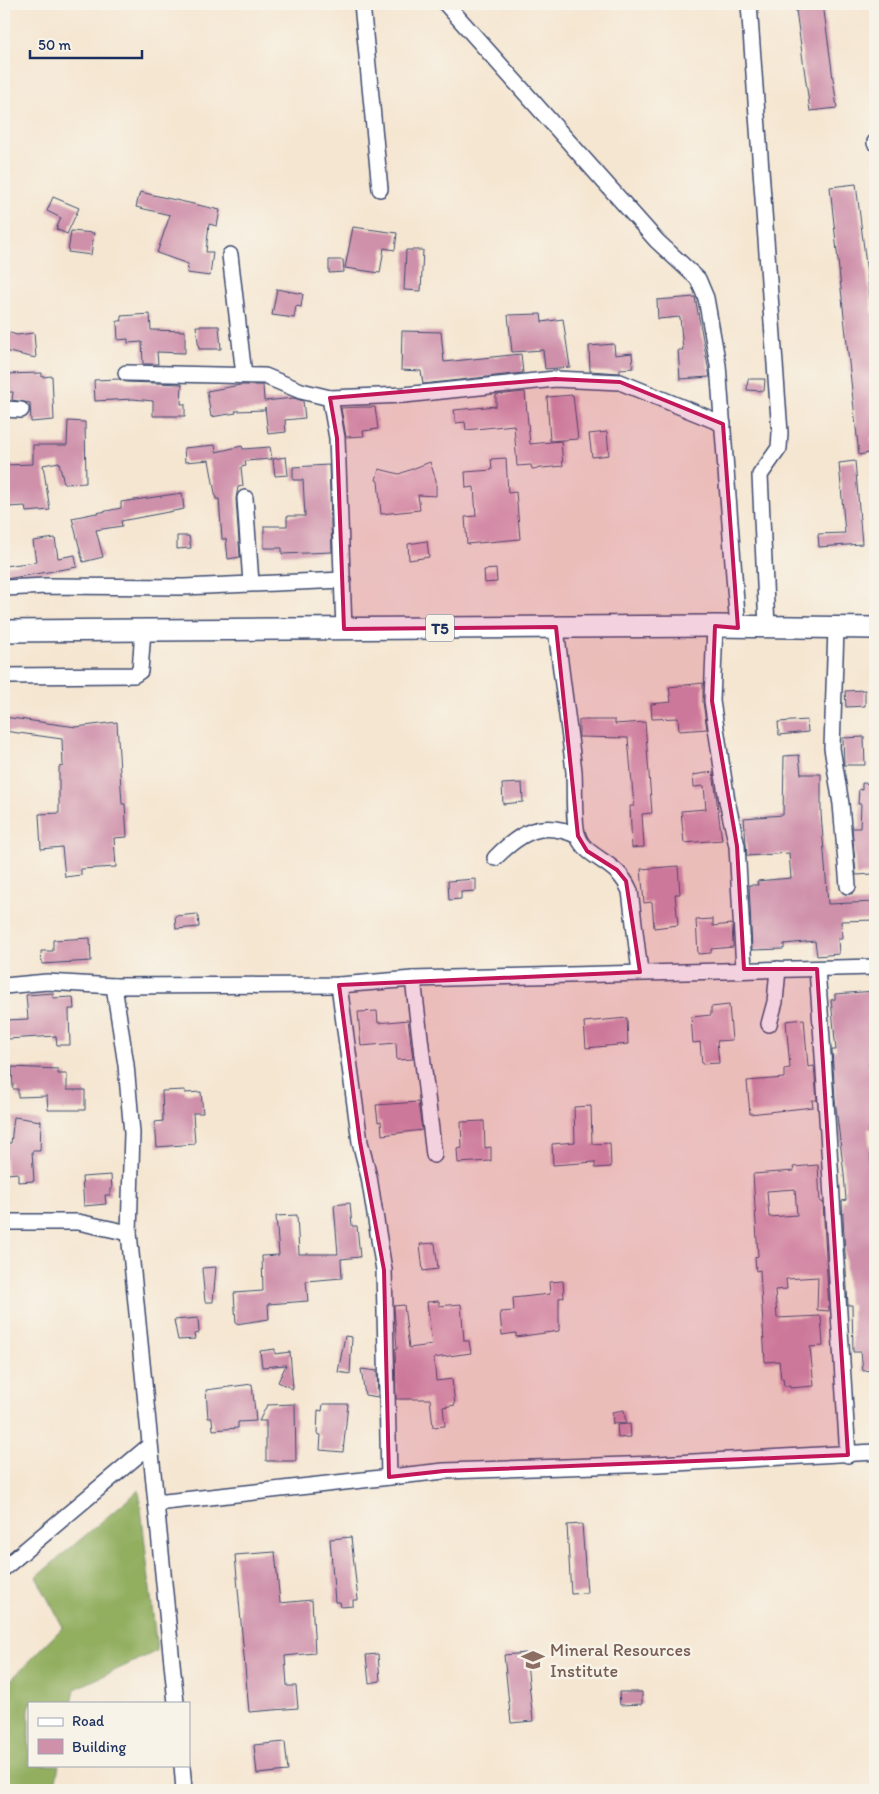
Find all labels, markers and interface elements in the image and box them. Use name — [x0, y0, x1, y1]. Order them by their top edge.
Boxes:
scale bar — [30, 28, 142, 60]
text: 50 m — [38, 36, 71, 54]
road number: T5 — [426, 614, 454, 641]
place label: Mineral Resources Institute — [550, 1639, 691, 1682]
school or university icon: Mineral Resources Institute — [520, 1647, 546, 1673]
legend — [28, 1702, 190, 1766]
text: Road — [72, 1712, 105, 1730]
text: Building — [72, 1738, 126, 1756]

